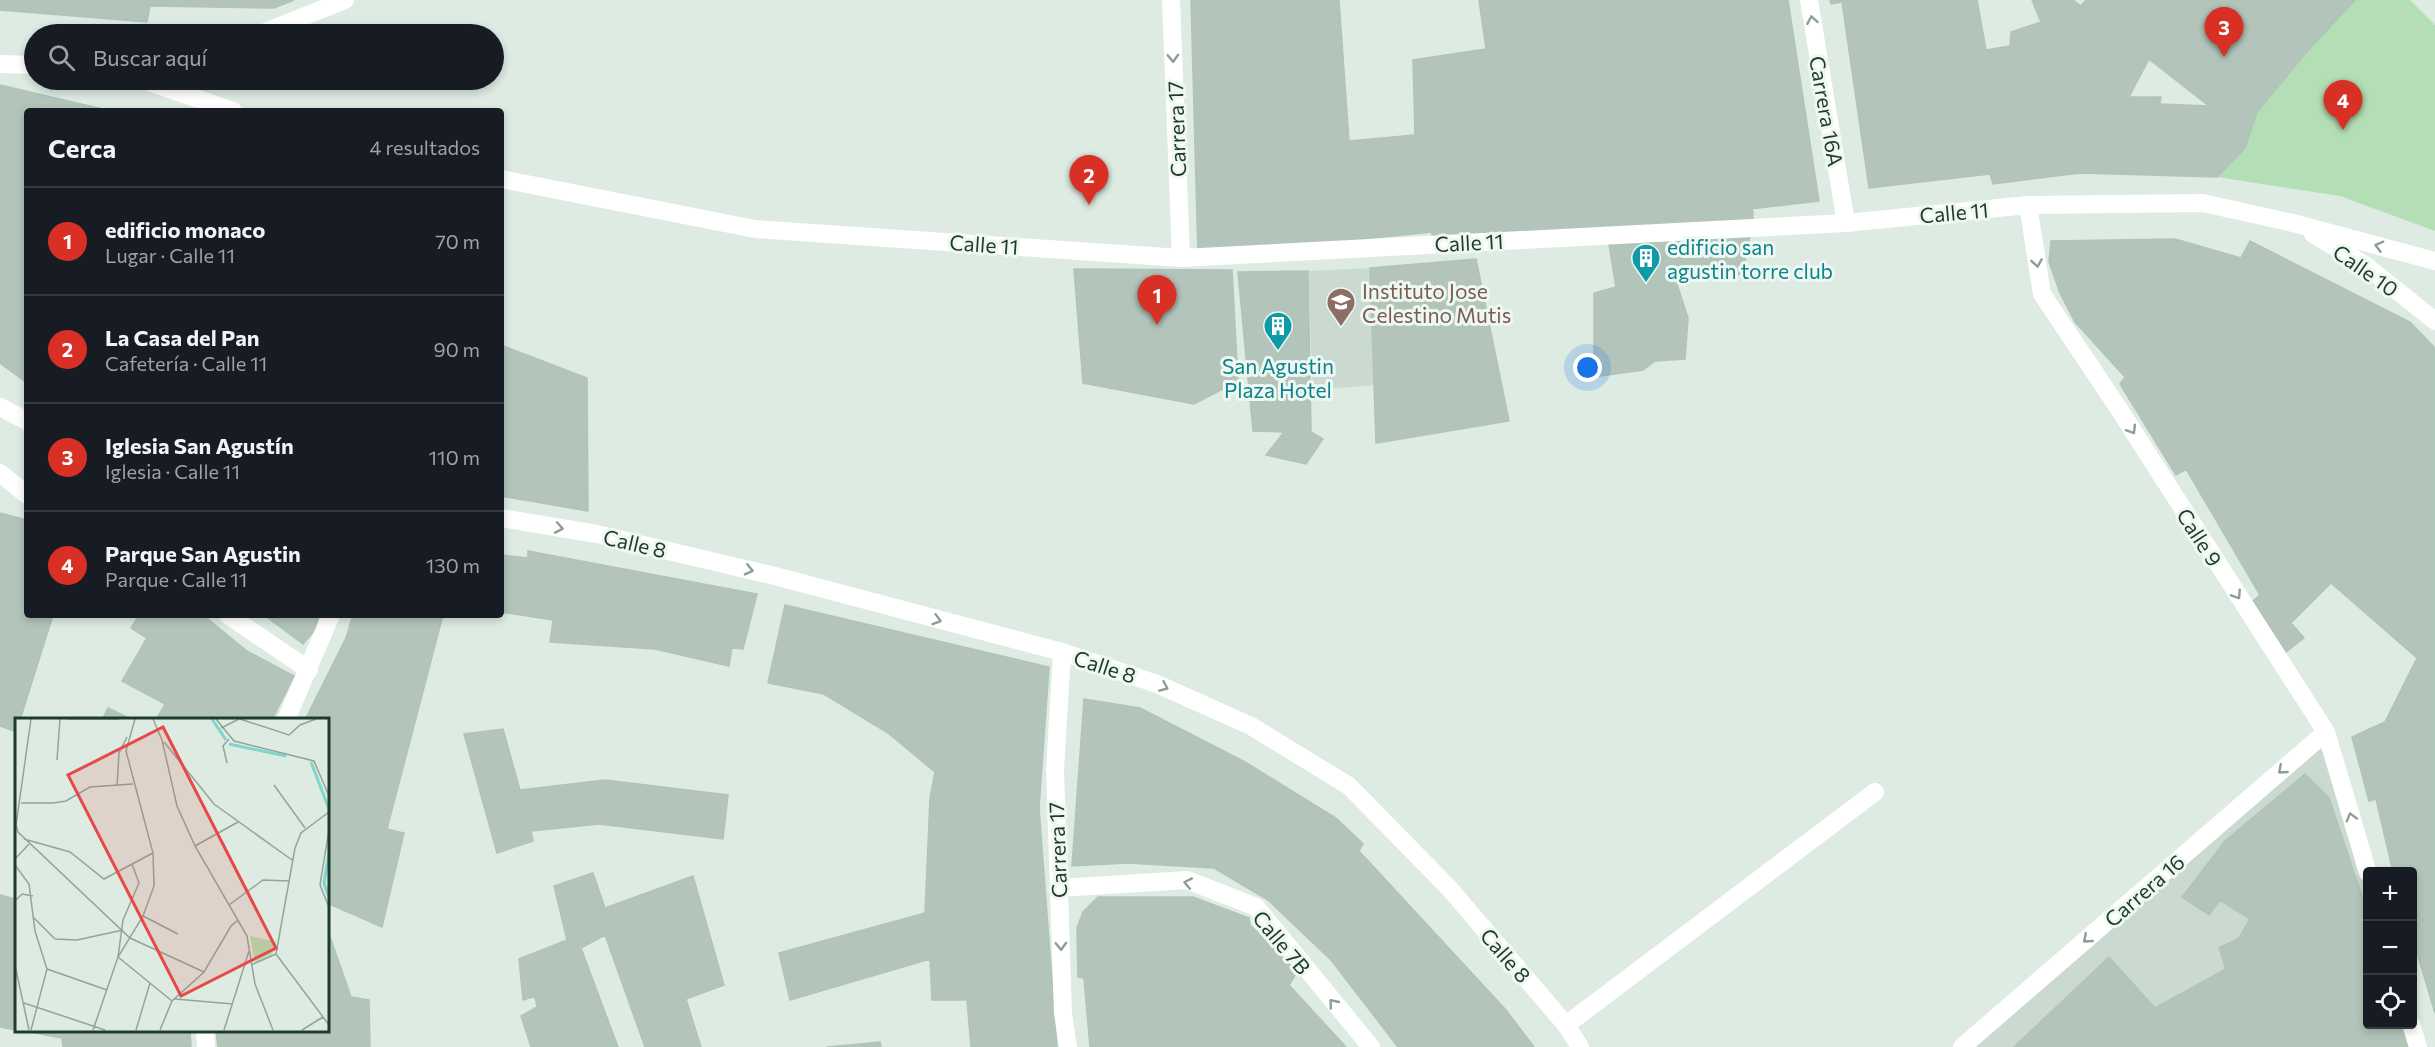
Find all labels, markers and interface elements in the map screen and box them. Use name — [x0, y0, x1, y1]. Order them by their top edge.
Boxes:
pin: 3 — [2204, 8, 2244, 57]
one-way arrow — [1806, 15, 1819, 25]
search box — [24, 24, 504, 90]
icon: search — [45, 41, 78, 74]
text: Buscar aquí — [93, 44, 207, 71]
one-way arrow — [1167, 54, 1179, 63]
street label: Carrera 16A — [1805, 54, 1849, 168]
pin: 4 — [2324, 80, 2362, 130]
street label: Carrera 17 — [1162, 81, 1190, 177]
text: Cerca — [48, 132, 116, 163]
text: 4 resultados — [370, 135, 480, 159]
pin: 2 — [1070, 156, 1108, 205]
street label: Calle 11 — [1918, 197, 1990, 227]
text: edificio monaco — [105, 216, 265, 243]
street label: Calle 11 — [1434, 228, 1504, 256]
text: 1 — [63, 229, 72, 253]
text: 70 m — [435, 229, 480, 253]
street label: Calle 11 — [949, 229, 1019, 259]
place label: edificio san agustin torre club — [1667, 234, 1833, 283]
street label: Calle 10 — [2329, 239, 2403, 301]
one-way arrow — [2374, 241, 2384, 253]
building icon: edificio san agustin torre club — [1630, 242, 1662, 284]
text: Lugar · Calle 11 — [105, 243, 235, 267]
one-way arrow — [2030, 259, 2042, 268]
pin: 1 — [1138, 276, 1176, 325]
place label: Instituto Jose Celestino Mutis — [1362, 278, 1511, 327]
school or university icon: Instituto Jose Celestino Mutis — [1325, 286, 1357, 328]
building icon: San Agustin Plaza Hotel — [1262, 310, 1294, 352]
text: La Casa del Pan — [105, 324, 260, 351]
text: 2 — [62, 337, 73, 361]
text: 90 m — [434, 337, 480, 361]
text: Cafetería · Calle 11 — [105, 351, 267, 375]
place label: San Agustin Plaza Hotel — [1222, 353, 1334, 402]
your location — [1573, 353, 1602, 382]
one-way arrow — [2125, 424, 2137, 434]
text: Iglesia San Agustín — [105, 432, 294, 459]
text: 3 — [62, 445, 73, 469]
text: 110 m — [429, 445, 480, 469]
text: Iglesia · Calle 11 — [105, 459, 240, 483]
street label: Calle 9 — [2172, 503, 2228, 571]
one-way arrow — [554, 521, 563, 533]
street label: Calle 8 — [601, 524, 669, 562]
text: Parque San Agustin — [105, 540, 301, 567]
text: 4 — [61, 553, 74, 577]
text: 130 m — [426, 553, 480, 577]
one-way arrow — [744, 562, 754, 575]
text: Parque · Calle 11 — [105, 567, 247, 591]
one-way arrow — [2230, 588, 2241, 599]
one-way arrow — [932, 613, 942, 626]
street label: Calle 8 — [1071, 644, 1139, 688]
one-way arrow — [1158, 680, 1169, 692]
inset map — [15, 718, 328, 1032]
one-way arrow — [2278, 763, 2289, 774]
street label: Carrera 17 — [1043, 802, 1071, 898]
one-way arrow — [2346, 812, 2358, 823]
street label: Carrera 16 — [2099, 848, 2189, 932]
map controls — [2363, 867, 2417, 1029]
button: + — [2363, 867, 2417, 921]
one-way arrow — [1183, 877, 1193, 890]
street label: Calle 7B — [1248, 905, 1316, 979]
button: − — [2363, 921, 2417, 975]
street label: Calle 8 — [1476, 923, 1536, 987]
one-way arrow — [2083, 932, 2094, 943]
one-way arrow — [1054, 942, 1067, 951]
button: locate — [2363, 975, 2417, 1029]
one-way arrow — [1329, 999, 1340, 1010]

